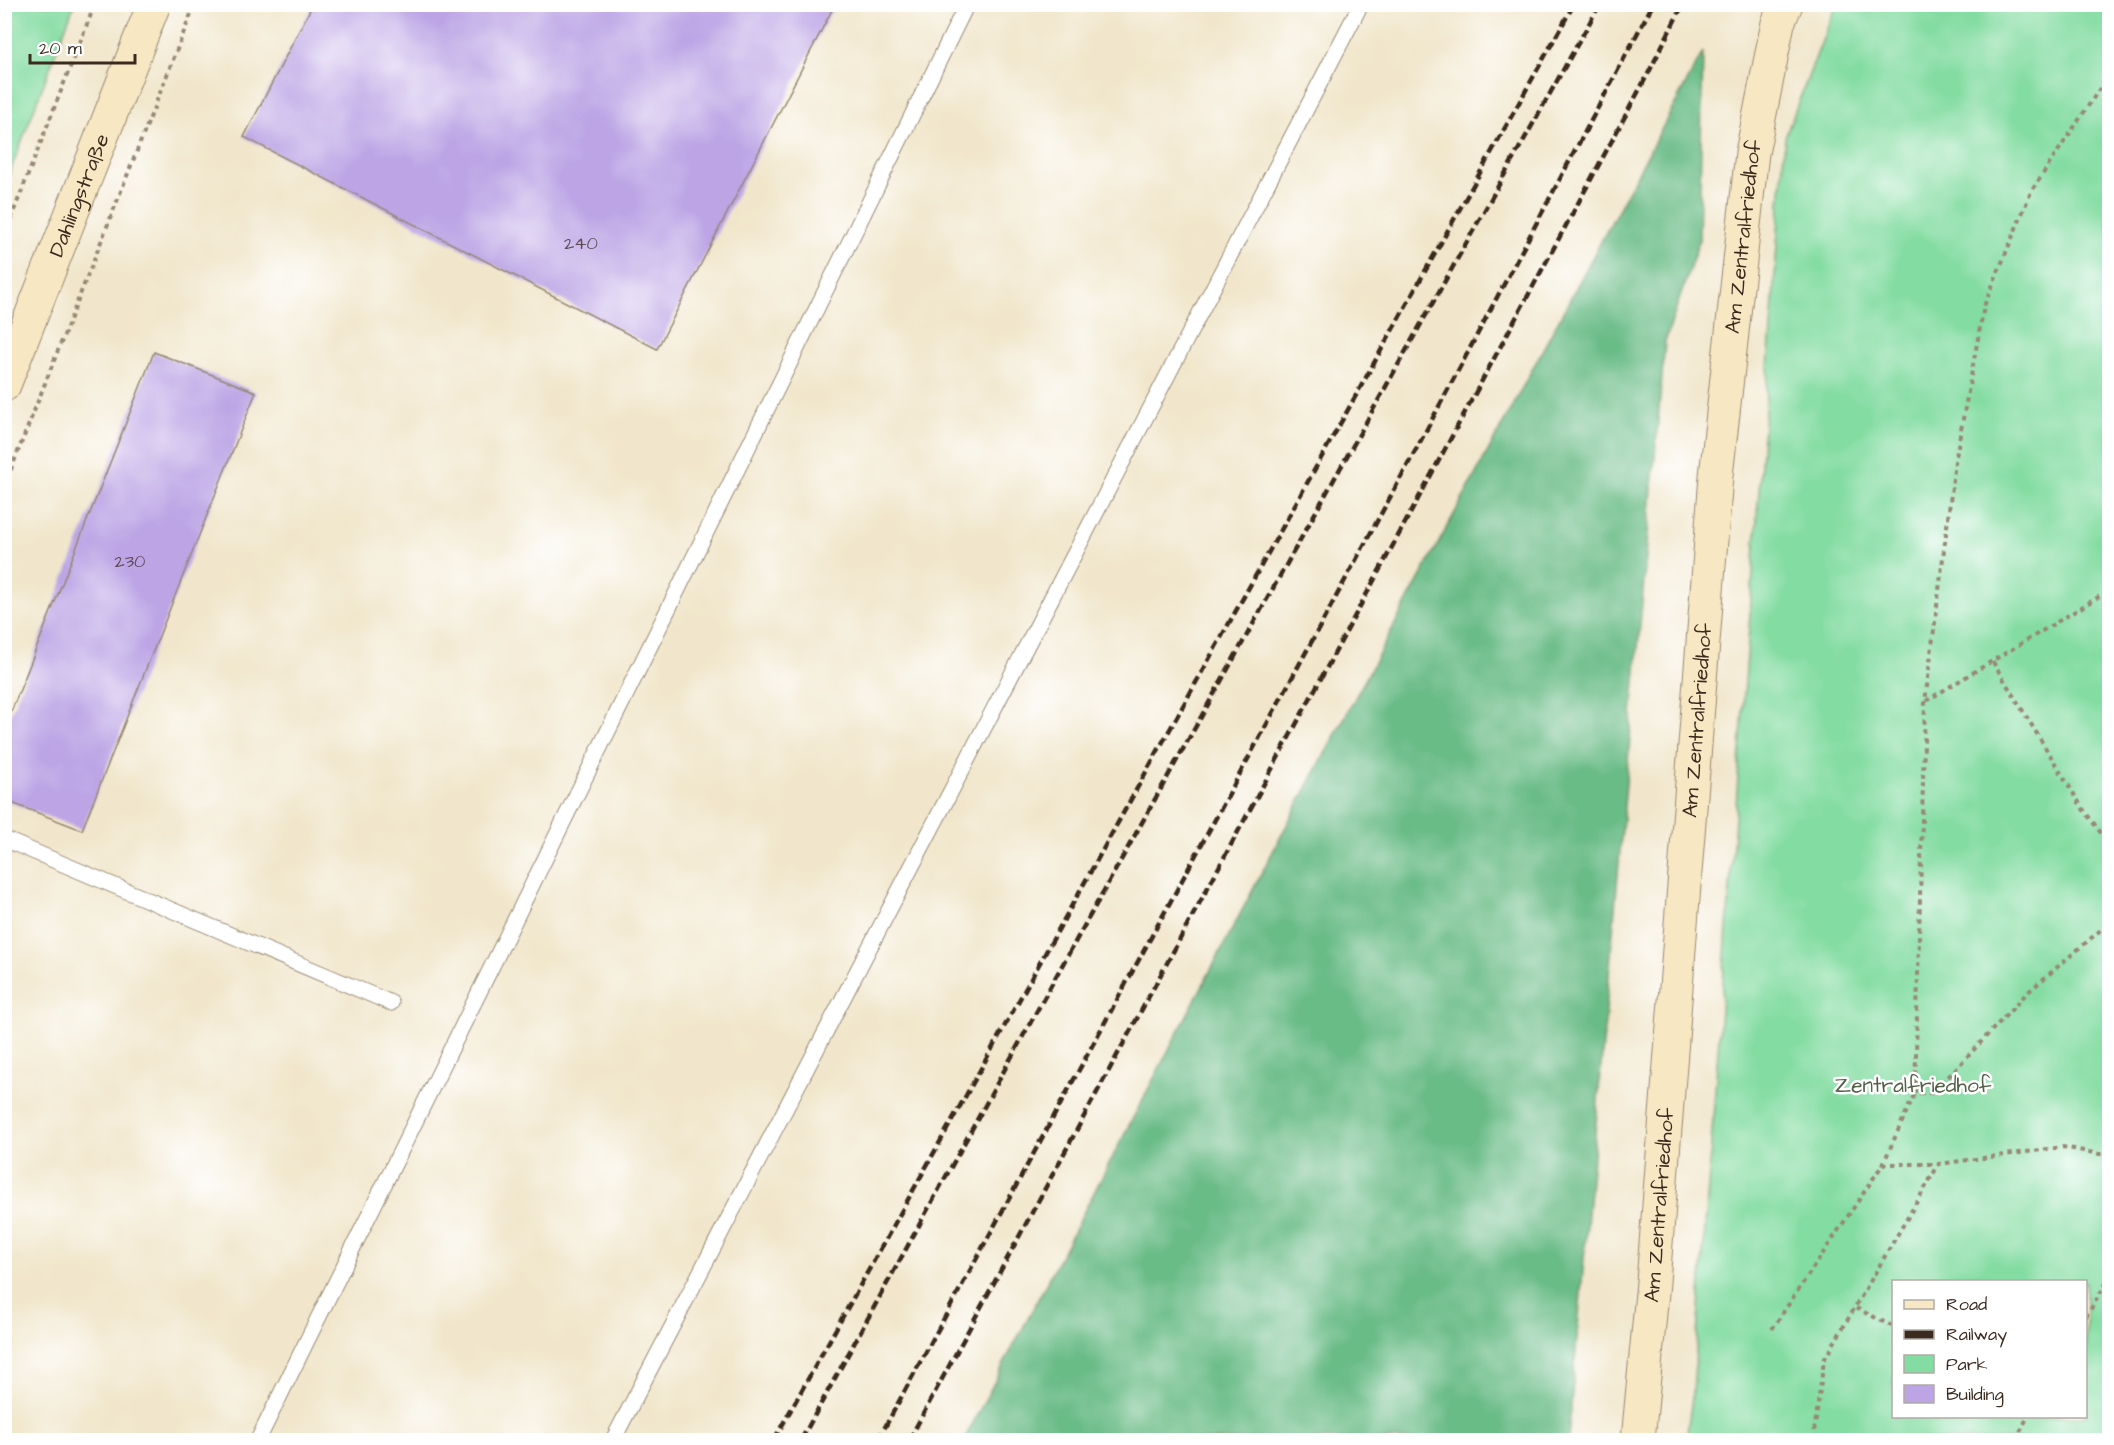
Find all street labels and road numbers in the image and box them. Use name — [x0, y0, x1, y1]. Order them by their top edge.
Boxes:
street label: Dahlingstraße — [41, 129, 116, 261]
street label: Am Zentralfriedhof — [1717, 137, 1769, 335]
street label: Am Zentralfriedhof — [1675, 622, 1719, 819]
street label: Am Zentralfriedhof — [1637, 1106, 1681, 1303]

